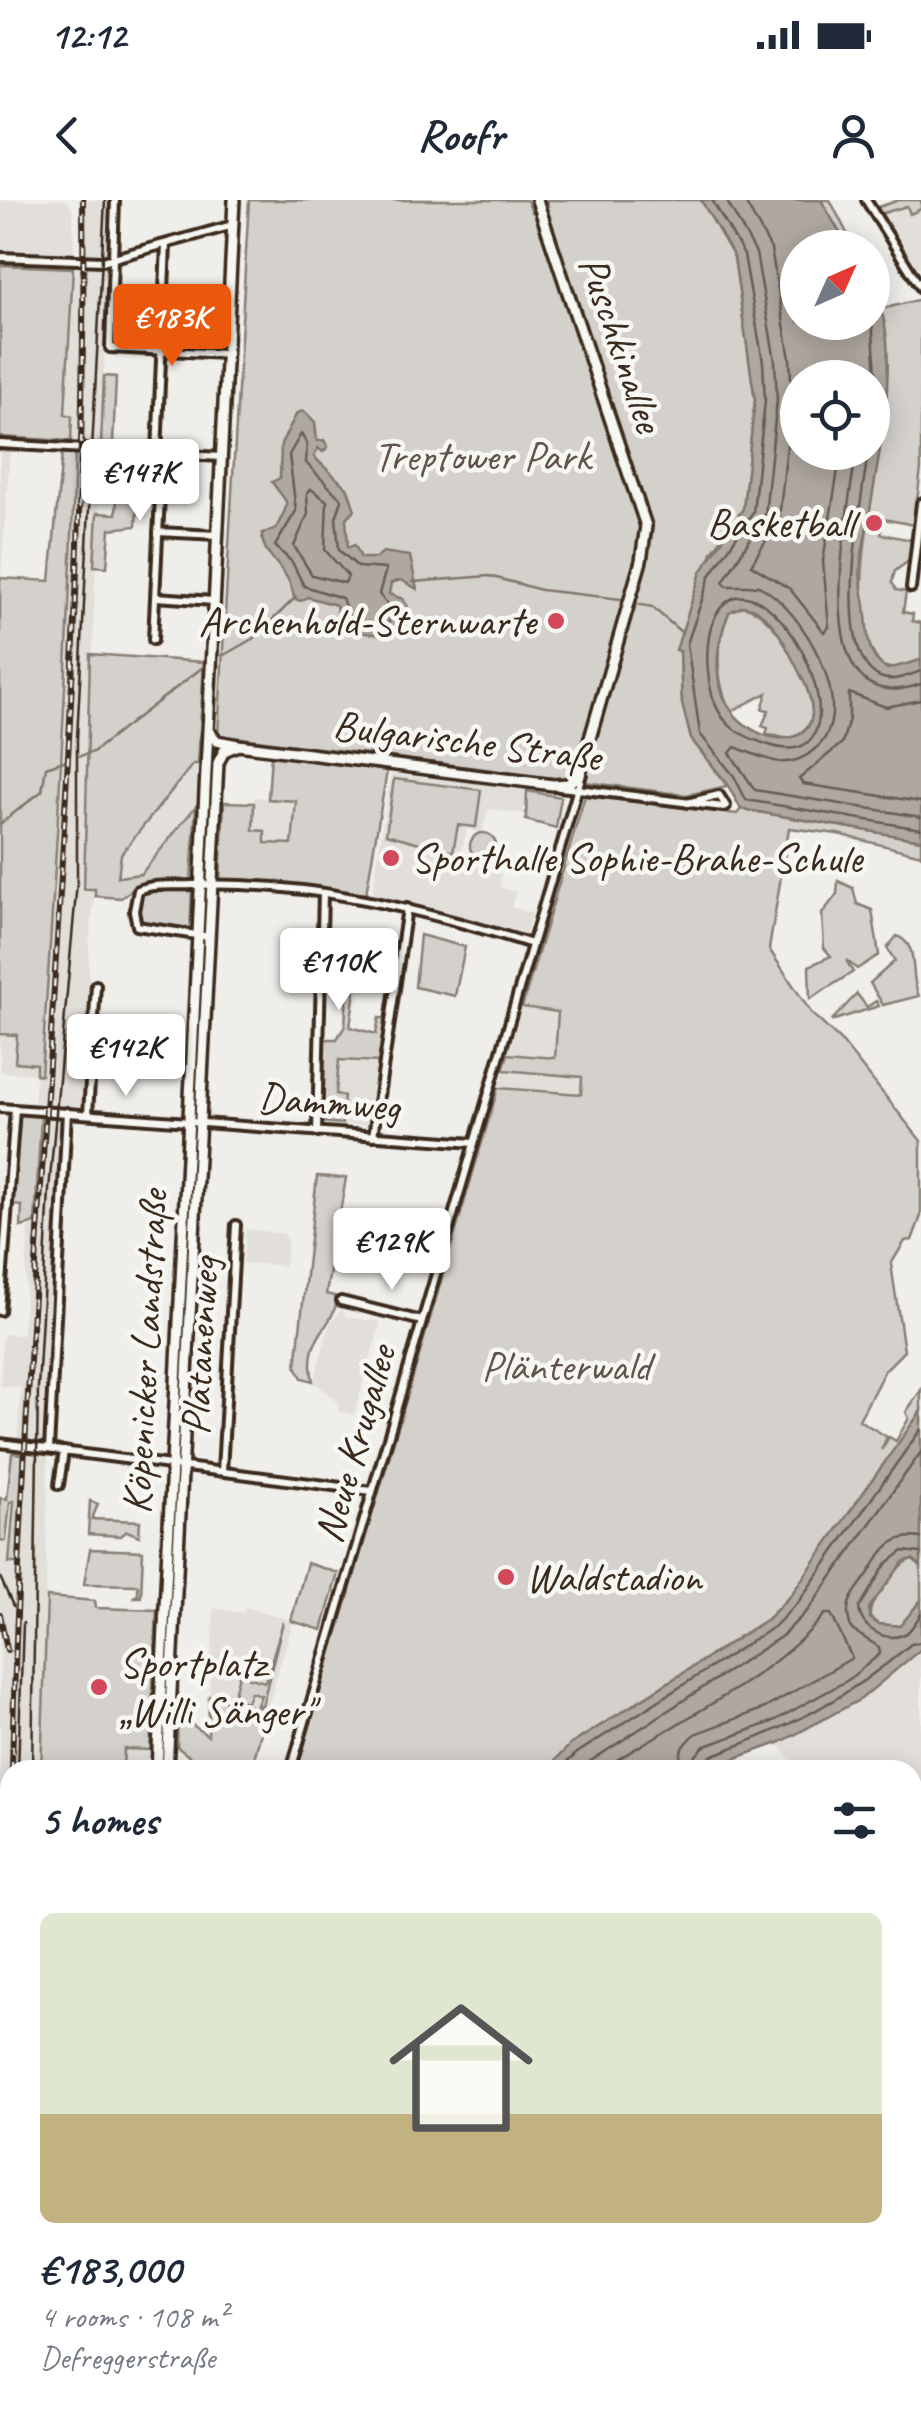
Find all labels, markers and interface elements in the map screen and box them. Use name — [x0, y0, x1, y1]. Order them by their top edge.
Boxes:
text: 12:12 — [50, 12, 126, 59]
text: Roofr — [417, 107, 504, 164]
icon: back — [40, 108, 95, 163]
icon: person — [826, 108, 881, 163]
north arrow — [780, 230, 890, 340]
map controls — [780, 230, 890, 470]
street label: Puschkinallee — [566, 249, 677, 441]
pin: €183K — [102, 284, 242, 369]
text: €183K — [135, 296, 209, 337]
button: locate — [780, 360, 890, 470]
park label: Treptower Park — [374, 430, 594, 483]
pin: €147K — [70, 439, 210, 524]
text: €147K — [103, 451, 177, 492]
place label: Basketball — [707, 497, 861, 550]
marker: Basketball — [863, 512, 885, 534]
place label: Archenhold-Sternwarte — [199, 595, 538, 648]
marker: Archenhold-Sternwarte — [545, 610, 567, 632]
street label: Bulgarische Straße — [330, 698, 607, 784]
place label: Sporthalle Sophie-Brahe-Schule — [411, 832, 864, 885]
marker: Sporthalle Sophie-Brahe-Schule — [380, 847, 402, 869]
pin: €110K — [269, 928, 409, 1013]
text: €110K — [302, 940, 376, 981]
pin: €142K — [56, 1014, 196, 1099]
text: €142K — [89, 1026, 163, 1067]
street label: Dammweg — [256, 1071, 404, 1134]
street label: Köpenicker Landstraße — [110, 1185, 180, 1515]
pin: €129K — [322, 1208, 462, 1293]
text: €129K — [355, 1220, 429, 1261]
street label: Platanenweg — [169, 1254, 231, 1436]
street label: Neue Krugallee — [302, 1336, 409, 1549]
park label: Plänterwald — [481, 1340, 656, 1393]
place label: Waldstadion — [526, 1551, 703, 1604]
marker: Waldstadion — [495, 1566, 517, 1588]
place label: Sportplatz „Willi Sänger" — [119, 1637, 321, 1738]
marker: Sportplatz „Willi Sänger" — [88, 1676, 110, 1698]
icon: filters — [827, 1793, 882, 1848]
text: 5 homes — [40, 1794, 158, 1847]
icon: home — [371, 1978, 551, 2158]
text: €183,000 — [40, 2243, 181, 2296]
text: 4 rooms · 108 m² — [40, 2296, 227, 2337]
text: Defreggerstraße — [40, 2337, 215, 2378]

